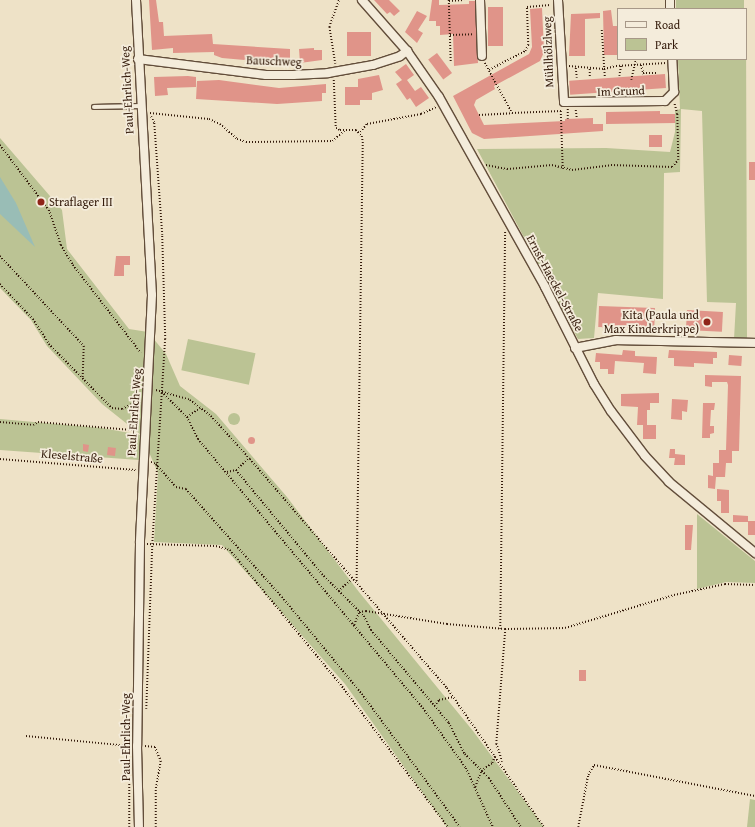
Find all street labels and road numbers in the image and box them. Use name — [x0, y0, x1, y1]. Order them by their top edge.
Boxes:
street label: Mühlhölzlweg — [540, 16, 556, 88]
street label: Paul-Ehrlich-Weg — [118, 46, 136, 134]
street label: Bauschweg — [246, 53, 302, 69]
street label: Im Grund — [597, 83, 645, 99]
street label: Ernst-Haeckel-Straße — [523, 232, 587, 334]
street label: Paul-Ehrlich-Weg — [124, 368, 144, 456]
street label: Kleselstraße — [40, 446, 104, 466]
street label: Paul-Ehrlich-Weg — [119, 693, 133, 781]

